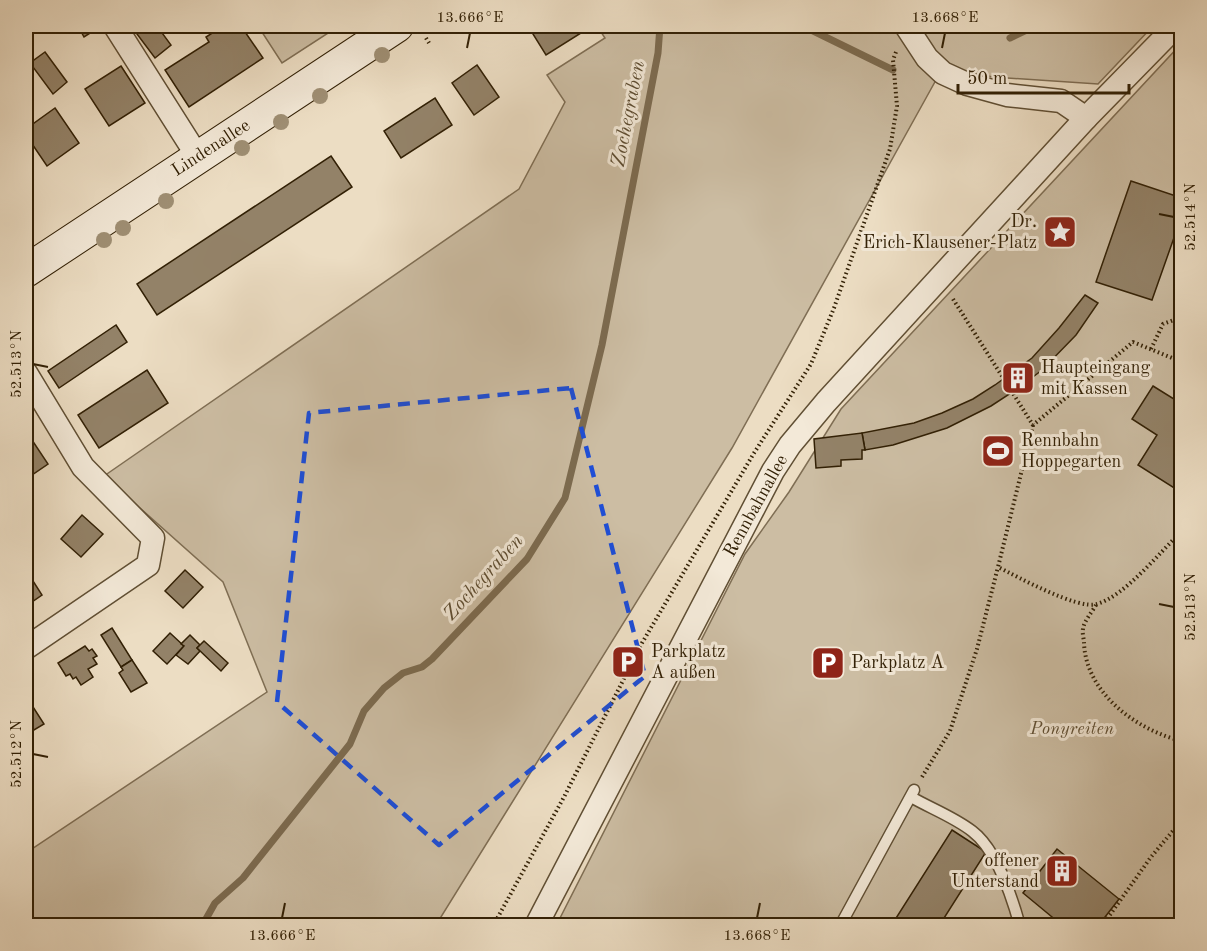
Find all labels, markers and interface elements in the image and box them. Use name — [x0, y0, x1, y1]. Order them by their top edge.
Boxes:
text: 13.666°E — [437, 11, 503, 26]
text: 13.668°E — [912, 11, 978, 26]
scale bar — [958, 57, 1129, 95]
water label: Zochegraben — [609, 59, 649, 169]
text: 50 m — [967, 70, 1007, 88]
street label: Lindenallee — [169, 116, 253, 180]
text: 52.514°N — [1184, 183, 1199, 251]
place label: Dr. Erich-Klausener-Platz — [863, 213, 1037, 252]
place icon: Dr. Erich-Klausener-Platz — [1042, 214, 1078, 250]
text: 52.513°N — [10, 330, 25, 398]
place label: Haupteingang mit Kassen — [1041, 359, 1151, 398]
building icon: Haupteingang mit Kassen — [1000, 360, 1036, 396]
place label: Rennbahn Hoppegarten — [1021, 432, 1122, 471]
sports icon: Rennbahn Hoppegarten — [980, 433, 1016, 469]
street label: Rennbahnallee — [721, 452, 791, 560]
water label: Zochegraben — [440, 531, 528, 625]
text: 52.513°N — [1184, 573, 1199, 641]
place label: Parkplatz A außen — [651, 643, 725, 682]
parking icon: Parkplatz A außen — [610, 644, 646, 680]
parking icon: Parkplatz A — [810, 645, 846, 681]
place label: Parkplatz A — [851, 654, 944, 672]
text: 52.512°N — [10, 720, 25, 788]
park label: Ponyreiten — [1029, 720, 1114, 738]
place label: offener Unterstand — [951, 852, 1040, 891]
building icon: offener Unterstand — [1044, 853, 1080, 889]
text: 13.666°E — [249, 929, 315, 944]
text: 13.668°E — [724, 929, 790, 944]

